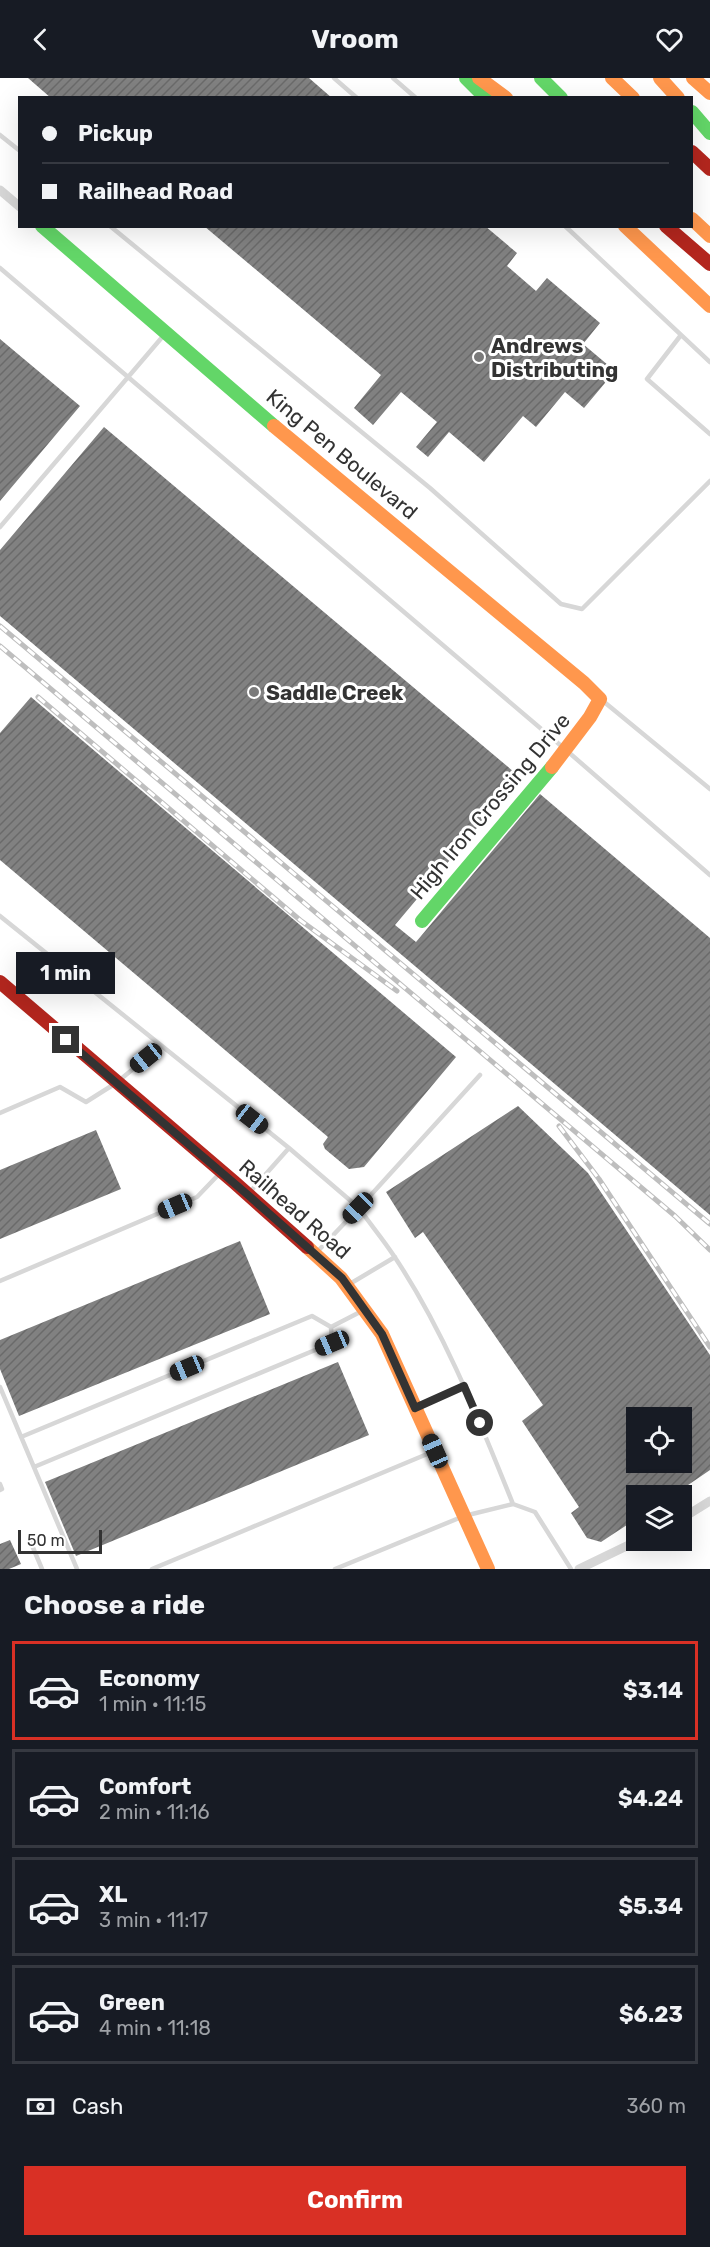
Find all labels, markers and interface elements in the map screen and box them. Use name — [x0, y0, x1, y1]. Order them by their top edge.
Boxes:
icon: back — [24, 23, 57, 56]
text: Vroom — [311, 23, 399, 55]
icon: heart — [653, 23, 686, 56]
text: Pickup — [78, 120, 153, 147]
text: Railhead Road — [78, 178, 233, 205]
place label: Andrews Distributing — [491, 333, 618, 382]
marker: Andrews Distributing — [472, 350, 486, 364]
street label: King Pen Boulevard — [261, 384, 423, 524]
place label: Saddle Creek — [266, 680, 404, 705]
marker: Saddle Creek — [247, 685, 261, 699]
street label: High Iron Crossing Drive — [405, 708, 575, 904]
callout: 1 min — [16, 953, 116, 995]
text: 1 min — [40, 961, 91, 985]
route end — [52, 1026, 79, 1053]
car — [126, 1040, 166, 1076]
car — [232, 1101, 272, 1137]
street label: Railhead Road — [234, 1154, 356, 1264]
car — [339, 1189, 377, 1227]
car — [155, 1191, 195, 1221]
car — [312, 1328, 352, 1358]
car — [167, 1353, 207, 1383]
map controls — [626, 1407, 692, 1551]
button: locate — [626, 1407, 692, 1473]
route start — [466, 1409, 493, 1436]
car — [419, 1431, 451, 1471]
button: layers — [626, 1485, 692, 1551]
scale bar — [18, 1527, 102, 1554]
text: 50 m — [27, 1531, 65, 1550]
text: Choose a ride — [24, 1589, 205, 1621]
icon: car — [27, 1664, 81, 1718]
text: Economy — [99, 1665, 200, 1692]
text: $3.14 — [623, 1677, 683, 1704]
text: 1 min · 11:15 — [99, 1692, 206, 1716]
icon: car — [27, 1772, 81, 1826]
text: Comfort — [99, 1773, 191, 1800]
text: $4.24 — [618, 1785, 683, 1812]
text: 2 min · 11:16 — [99, 1800, 210, 1824]
icon: car — [27, 1880, 81, 1934]
text: XL — [99, 1881, 127, 1908]
text: $5.34 — [618, 1893, 683, 1920]
text: 3 min · 11:17 — [99, 1908, 208, 1932]
icon: car — [27, 1988, 81, 2042]
text: Green — [99, 1989, 165, 2016]
text: $6.23 — [619, 2001, 683, 2028]
text: 4 min · 11:18 — [99, 2016, 211, 2040]
icon: cash — [24, 2090, 57, 2123]
text: Cash — [72, 2093, 123, 2120]
text: 360 m — [627, 2094, 686, 2118]
button: Confirm — [24, 2166, 686, 2235]

